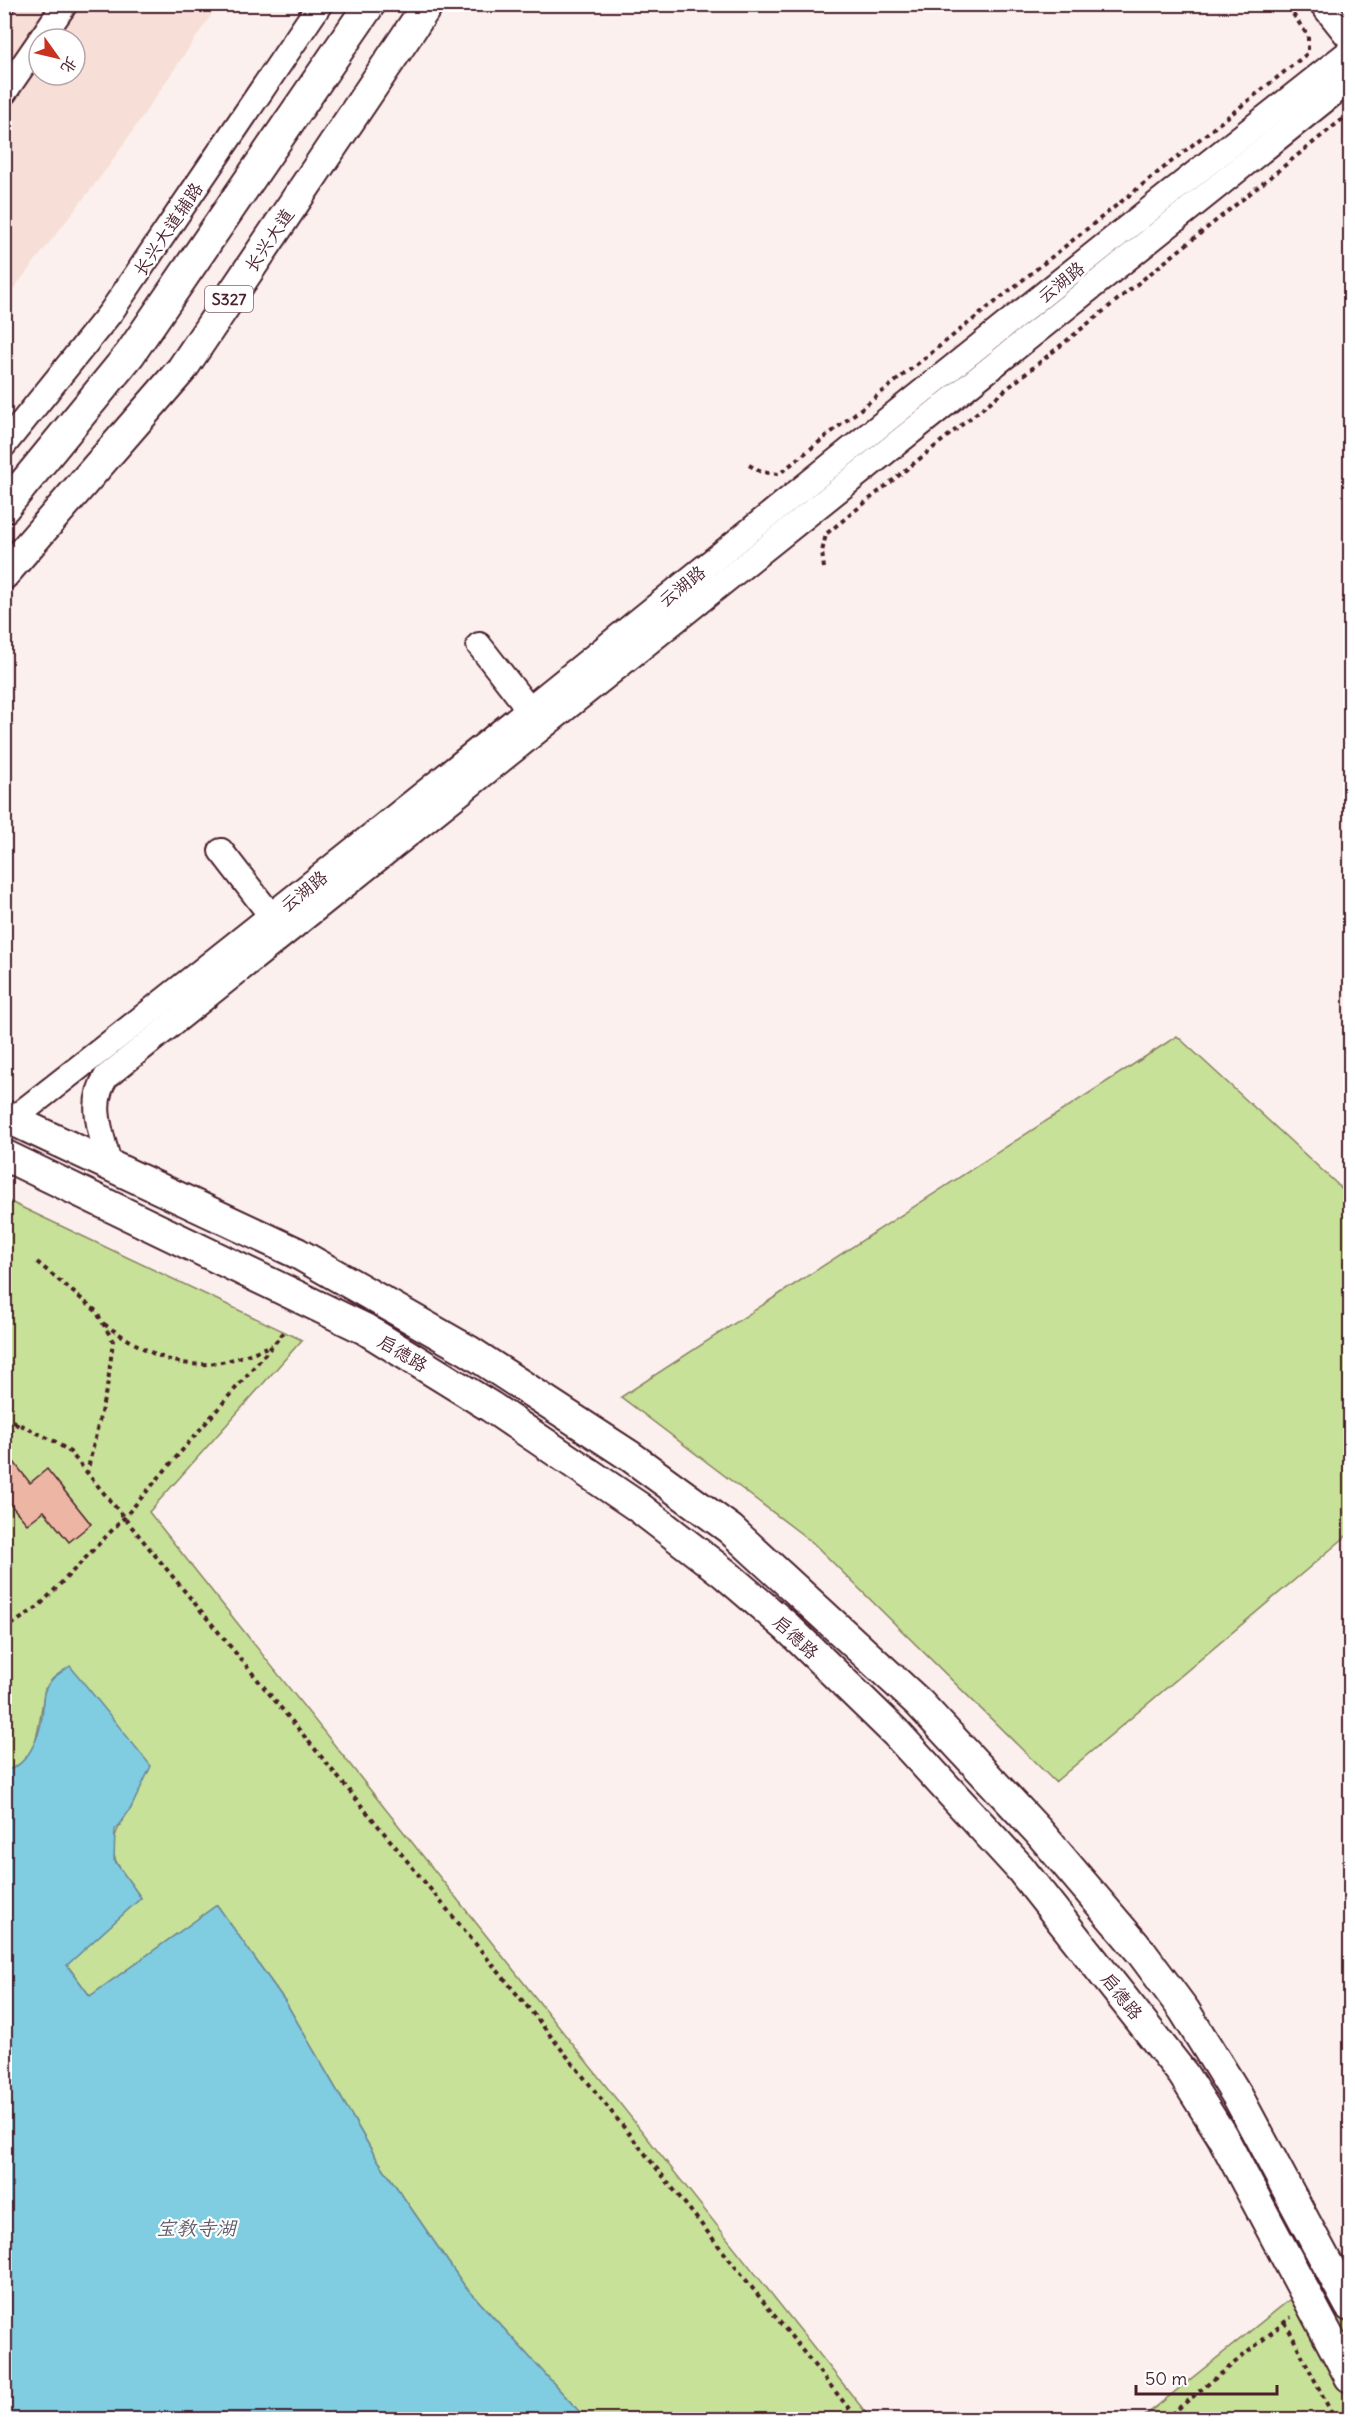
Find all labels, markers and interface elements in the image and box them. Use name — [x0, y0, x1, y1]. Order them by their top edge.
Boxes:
north arrow — [27, 27, 87, 87]
text: 北 — [57, 53, 82, 78]
street label: 长兴大道辅路 — [128, 178, 208, 280]
street label: 长兴大道 — [239, 204, 299, 276]
street label: 云湖路 — [1033, 256, 1089, 308]
road number: S327 — [205, 286, 253, 312]
street label: 云湖路 — [654, 560, 710, 612]
street label: 云湖路 — [276, 865, 332, 917]
street label: 启德路 — [374, 1329, 432, 1377]
street label: 启德路 — [768, 1610, 824, 1664]
street label: 启德路 — [1096, 1968, 1148, 2024]
water label: 宝教寺湖 — [156, 2215, 238, 2240]
scale bar — [1136, 2358, 1277, 2396]
text: 50 m — [1145, 2367, 1187, 2390]

